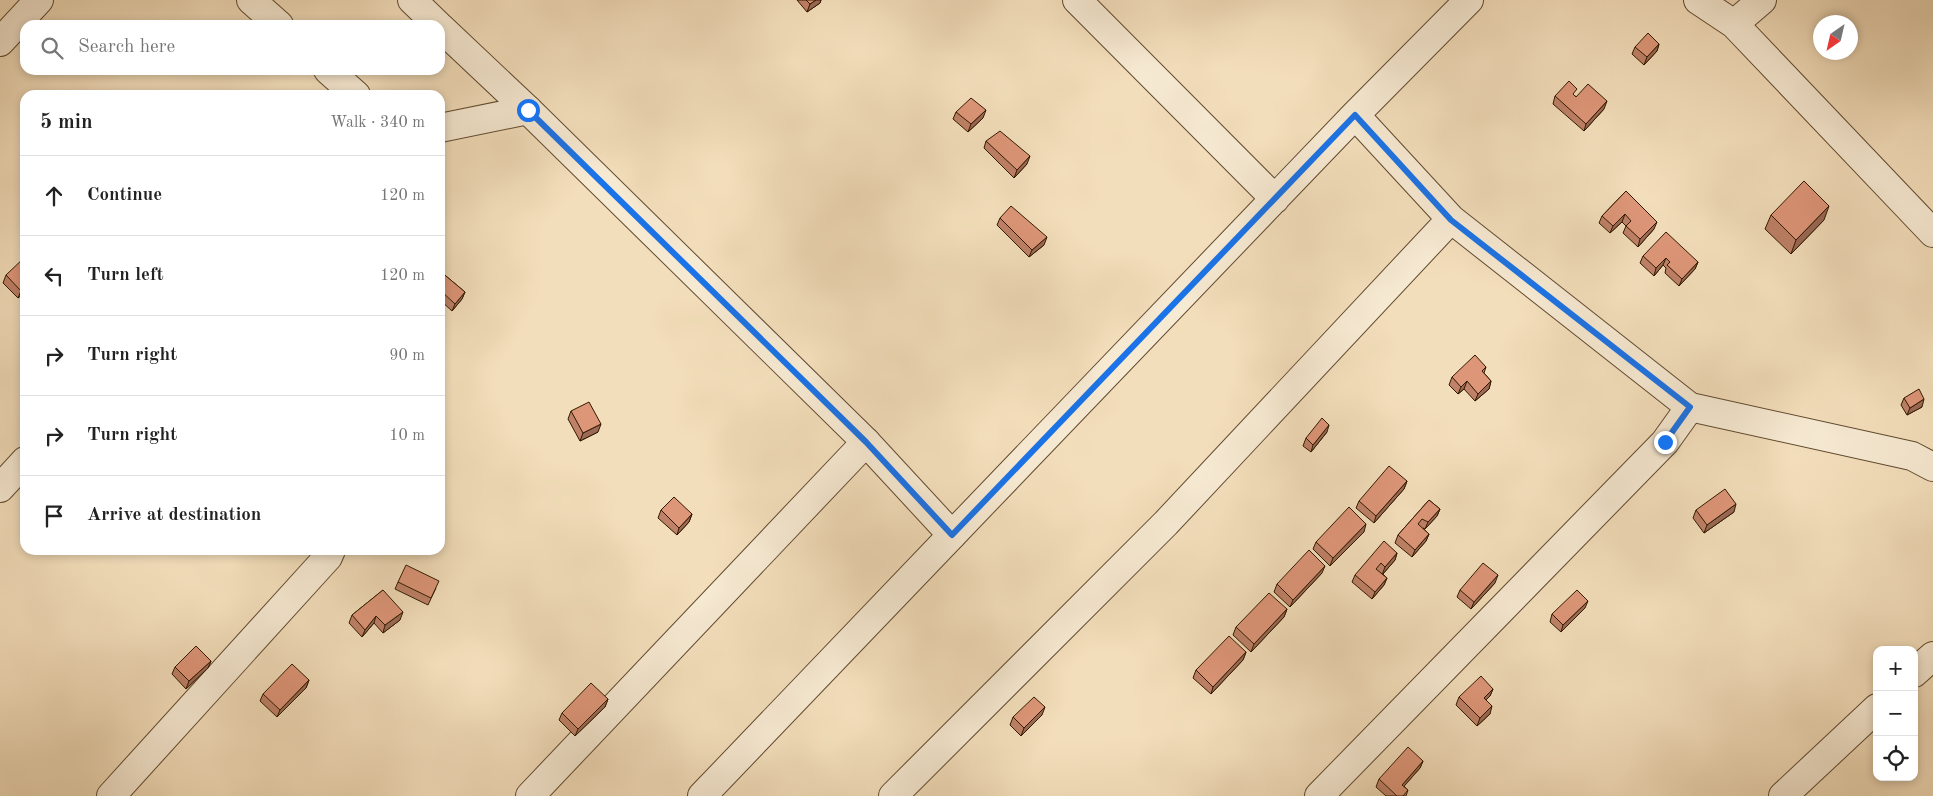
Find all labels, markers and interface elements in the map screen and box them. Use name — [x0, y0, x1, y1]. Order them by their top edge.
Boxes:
north arrow — [1813, 15, 1858, 60]
search box — [20, 20, 445, 75]
icon: search — [38, 34, 66, 62]
text: Search here — [78, 38, 175, 57]
route start — [517, 99, 540, 122]
text: 5 min — [40, 112, 93, 133]
text: Walk · 340 m — [330, 115, 425, 131]
icon: ahead — [40, 182, 68, 210]
text: Continue — [87, 186, 162, 205]
text: 120 m — [380, 188, 425, 204]
icon: left — [40, 262, 68, 290]
text: Turn left — [87, 266, 164, 285]
text: 120 m — [380, 268, 425, 284]
icon: right — [40, 342, 68, 370]
text: Turn right — [87, 346, 177, 365]
text: 90 m — [389, 348, 425, 364]
icon: right — [40, 422, 68, 450]
text: Turn right — [87, 426, 177, 445]
text: 10 m — [389, 428, 425, 444]
route end — [1654, 431, 1677, 454]
icon: arrive — [40, 502, 68, 530]
text: Arrive at destination — [87, 506, 261, 525]
map controls — [1873, 646, 1918, 781]
button: + — [1873, 646, 1918, 691]
button: − — [1873, 691, 1918, 736]
button: locate — [1873, 736, 1918, 781]

